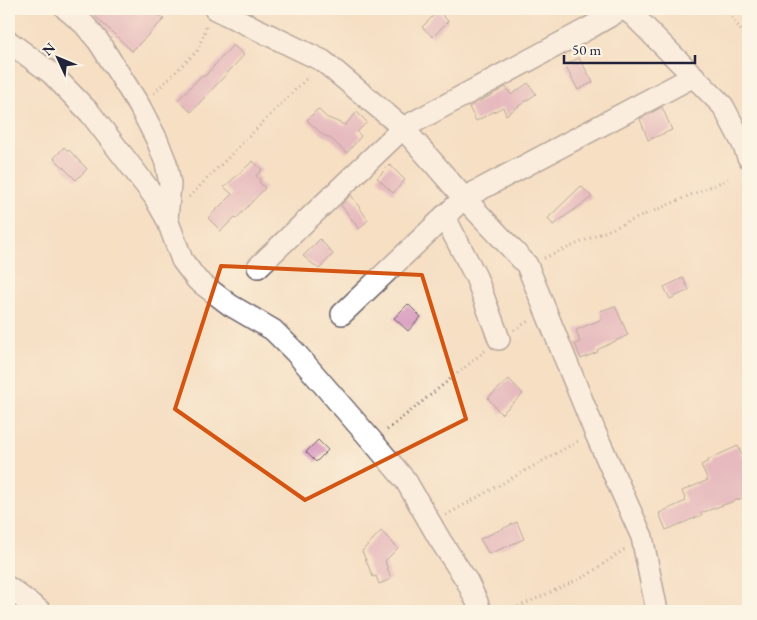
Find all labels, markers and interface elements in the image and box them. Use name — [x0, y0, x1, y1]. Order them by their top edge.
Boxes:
north arrow — [32, 32, 82, 82]
scale bar — [564, 32, 696, 64]
text: N — [38, 38, 60, 59]
text: 50 m — [572, 40, 601, 59]

